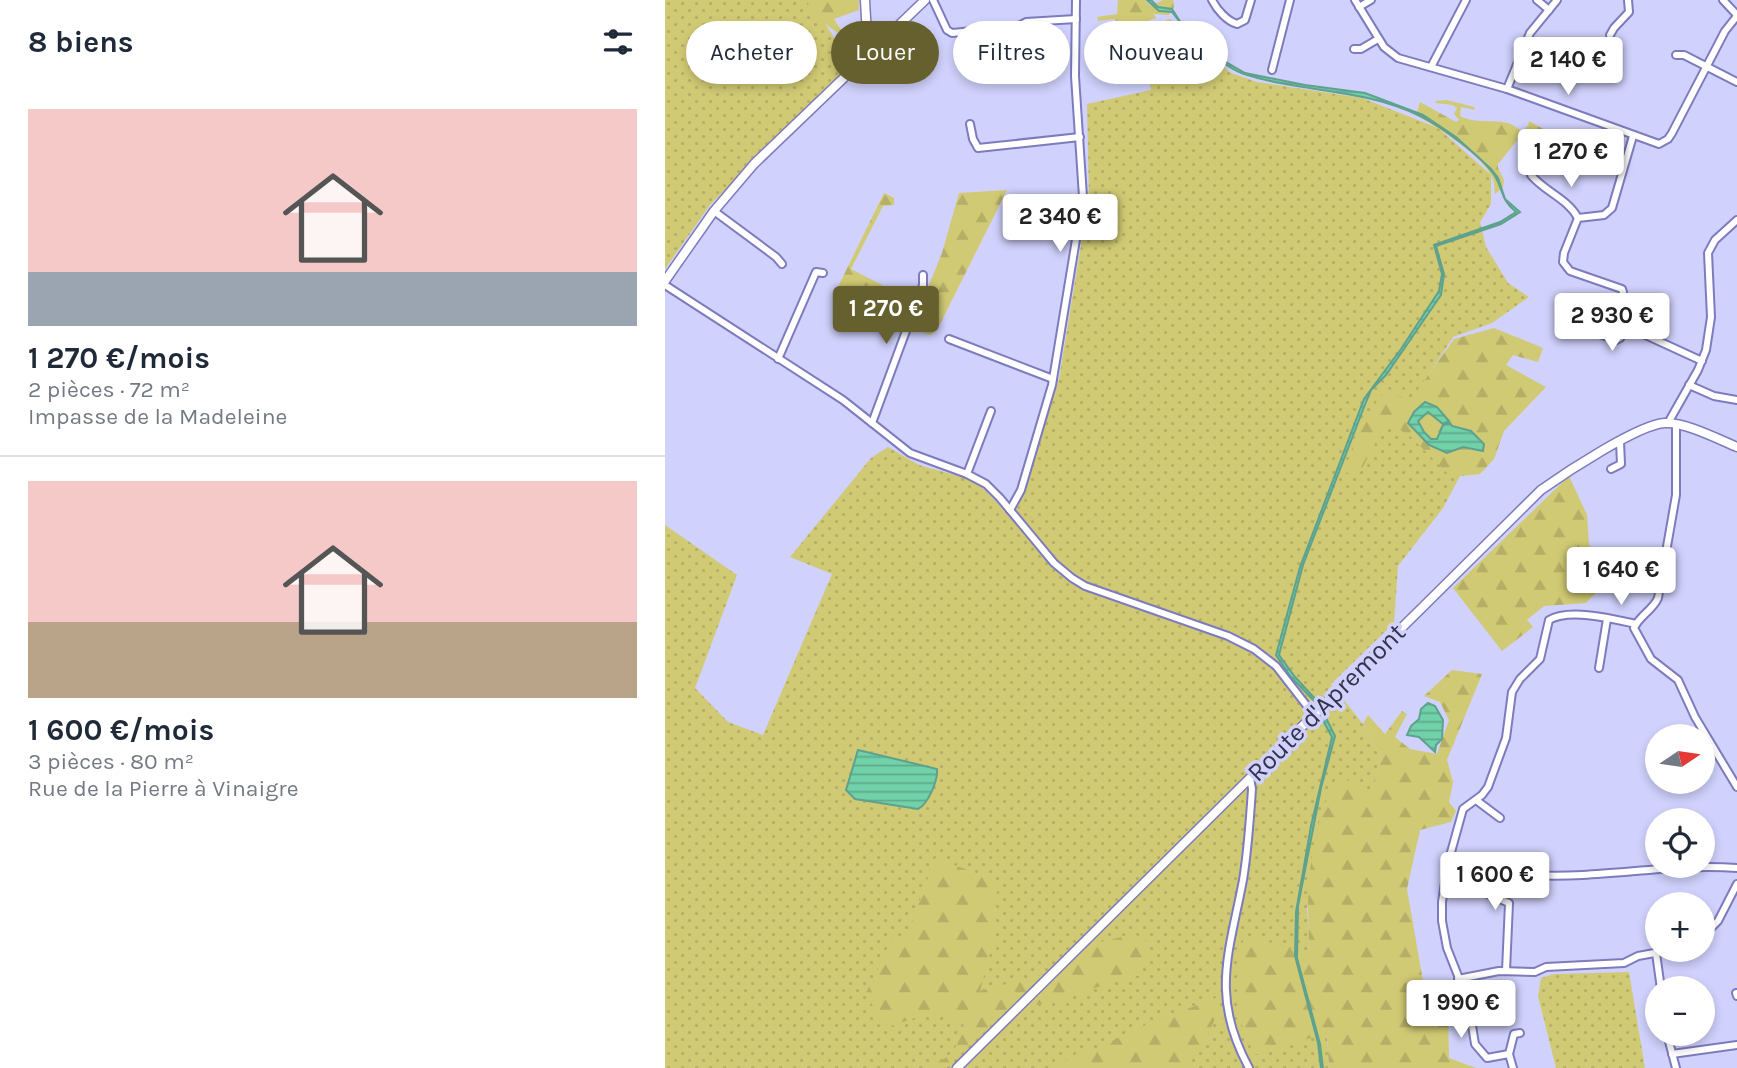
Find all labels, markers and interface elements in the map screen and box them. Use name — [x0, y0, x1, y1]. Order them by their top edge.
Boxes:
chip: Acheter — [686, 21, 817, 84]
chip: Louer — [831, 21, 939, 84]
chip: Filtres — [953, 21, 1070, 84]
chip: Nouveau — [1084, 21, 1228, 84]
icon: filters — [599, 23, 637, 61]
text: 8 biens — [28, 24, 134, 60]
pin: 2 140 € — [1503, 38, 1633, 97]
text: 2 140 € — [1530, 46, 1606, 73]
pin: 1 270 € — [1506, 130, 1636, 189]
text: 1 270 € — [1534, 138, 1608, 165]
icon: home — [270, 155, 396, 281]
pin: 2 340 € — [995, 194, 1125, 254]
text: 2 340 € — [1019, 203, 1101, 230]
pin: 1 270 € — [821, 286, 951, 346]
pin: 2 930 € — [1547, 294, 1677, 353]
text: 1 270 € — [849, 295, 923, 322]
text: 2 930 € — [1570, 302, 1654, 329]
text: 1 270 €/mois — [28, 340, 210, 376]
text: 2 pièces · 72 m² — [28, 376, 190, 403]
text: Impasse de la Madeleine — [28, 403, 287, 430]
icon: home — [270, 527, 396, 653]
pin: 1 640 € — [1556, 548, 1686, 607]
text: 1 640 € — [1583, 556, 1659, 583]
street label: Route d'Apremont — [1241, 617, 1412, 788]
text: 1 600 €/mois — [28, 712, 214, 748]
north arrow — [1645, 724, 1715, 794]
map controls — [1645, 724, 1715, 1046]
text: 3 pièces · 80 m² — [28, 748, 194, 775]
text: Rue de la Pierre à Vinaigre — [28, 775, 298, 802]
button: locate — [1645, 808, 1715, 878]
pin: 1 600 € — [1430, 852, 1560, 912]
text: 1 600 € — [1456, 861, 1534, 888]
button: + — [1645, 892, 1715, 962]
button: − — [1645, 976, 1715, 1046]
pin: 1 990 € — [1396, 981, 1526, 1040]
text: 1 990 € — [1422, 989, 1500, 1016]

